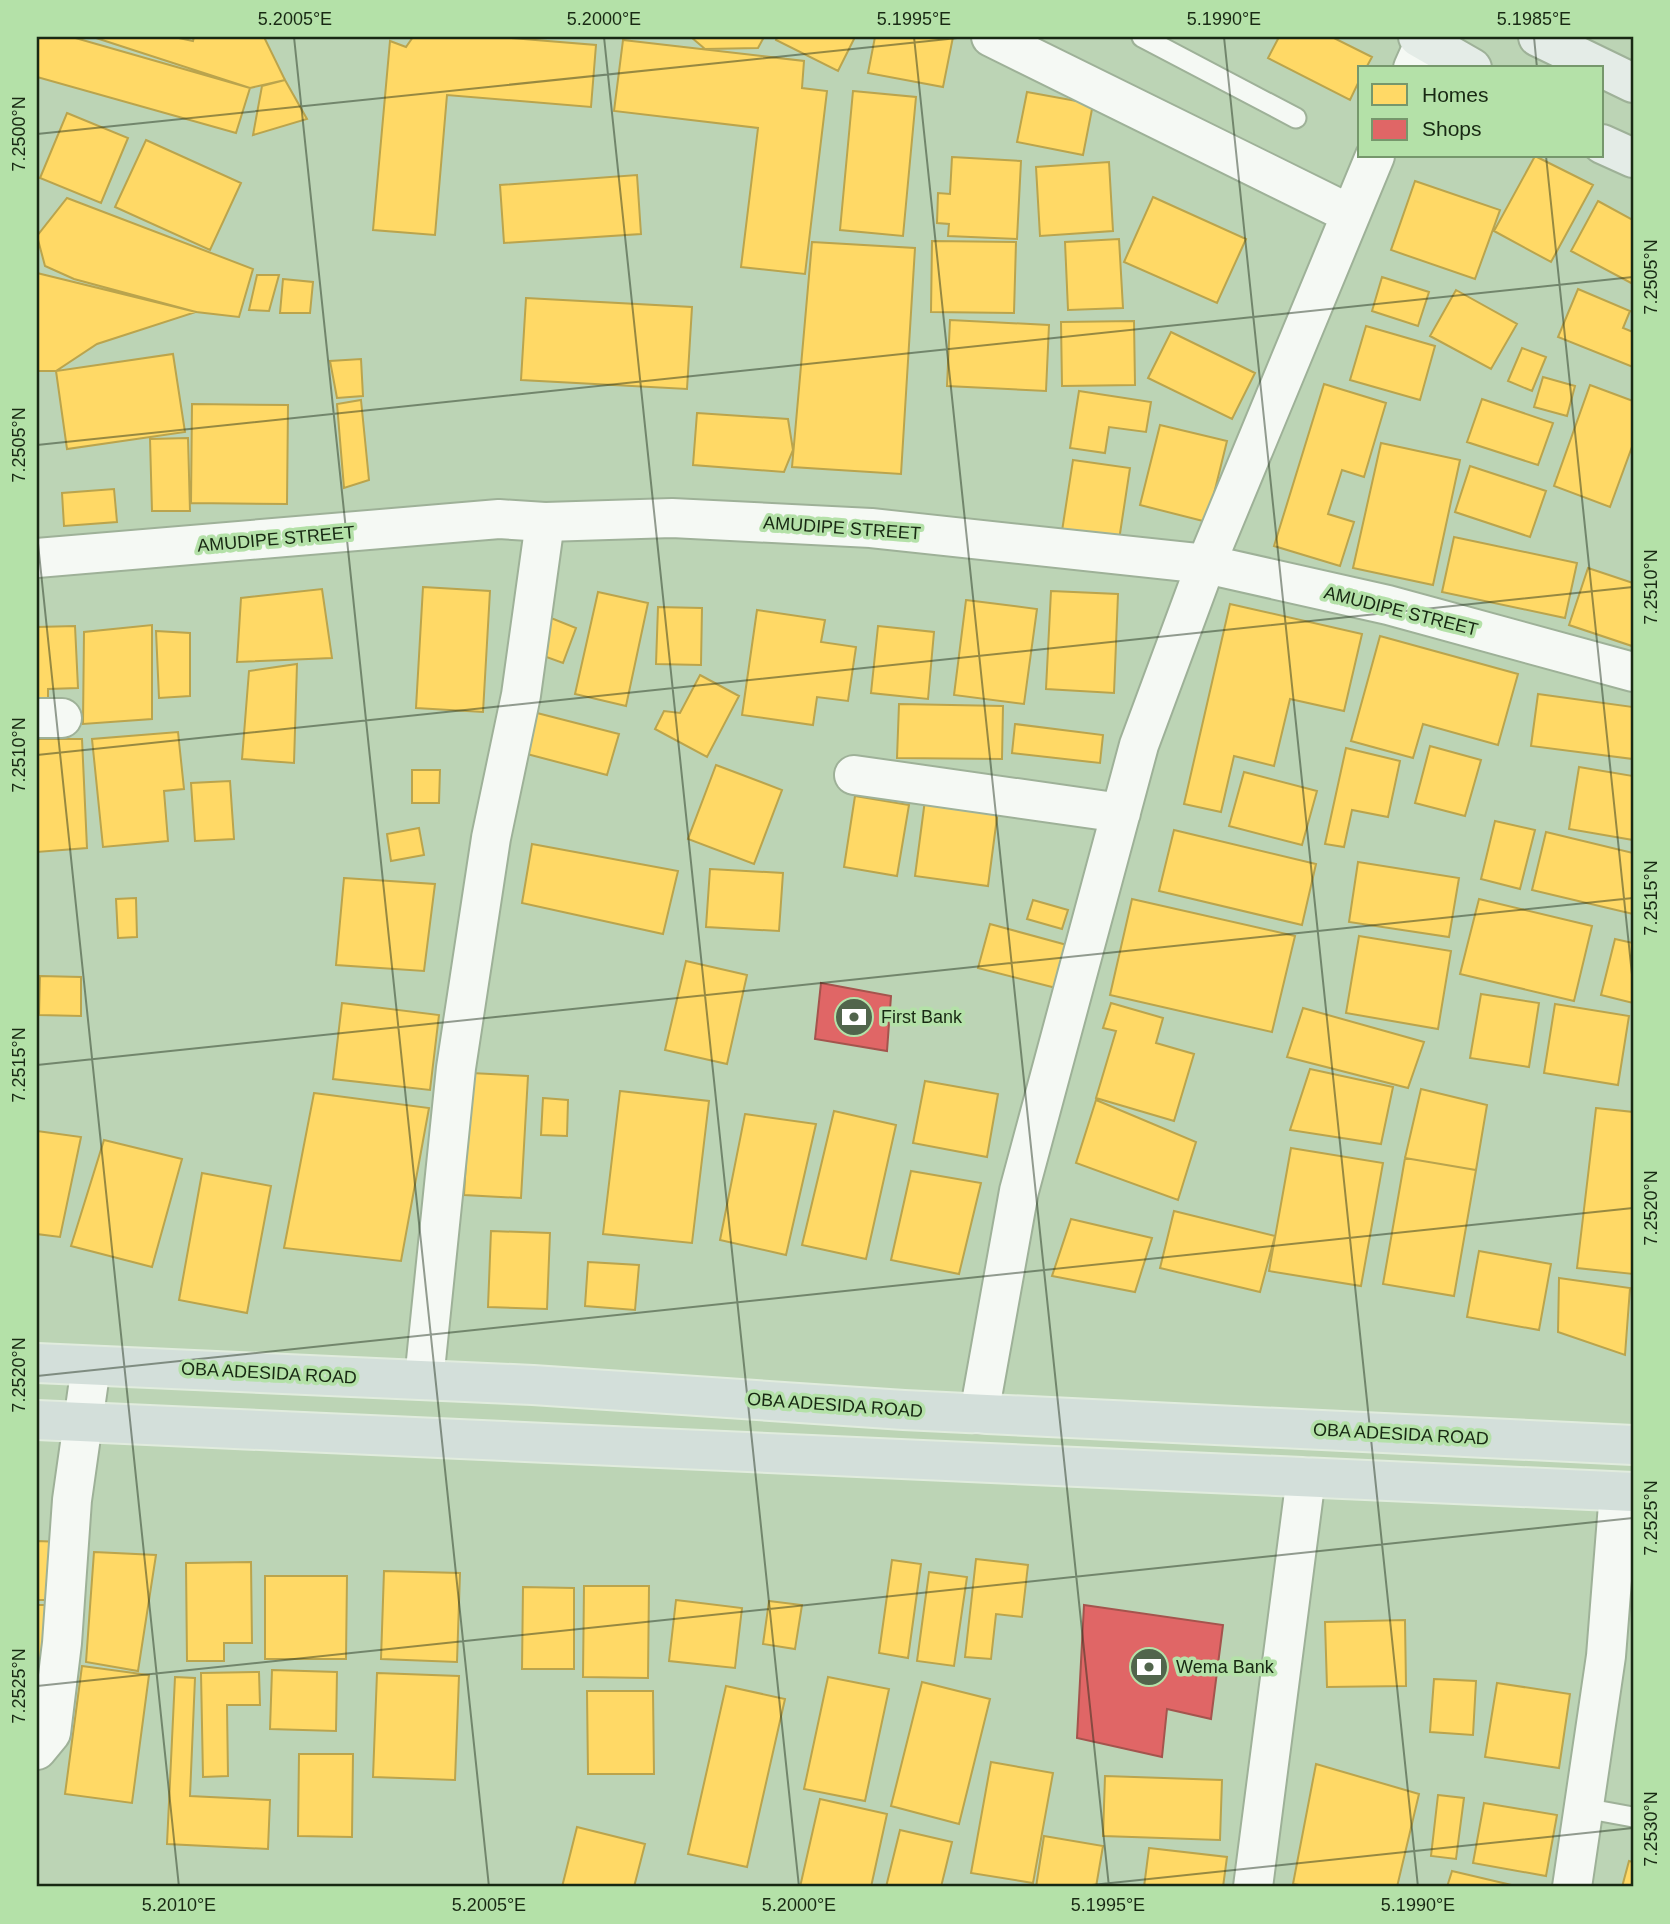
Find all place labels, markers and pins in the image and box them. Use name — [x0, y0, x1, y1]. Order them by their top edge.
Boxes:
bank icon: First Bank — [833, 996, 875, 1038]
place label: First Bank — [881, 1007, 963, 1027]
bank icon: Wema Bank — [1128, 1646, 1170, 1688]
place label: Wema Bank — [1176, 1657, 1275, 1677]

